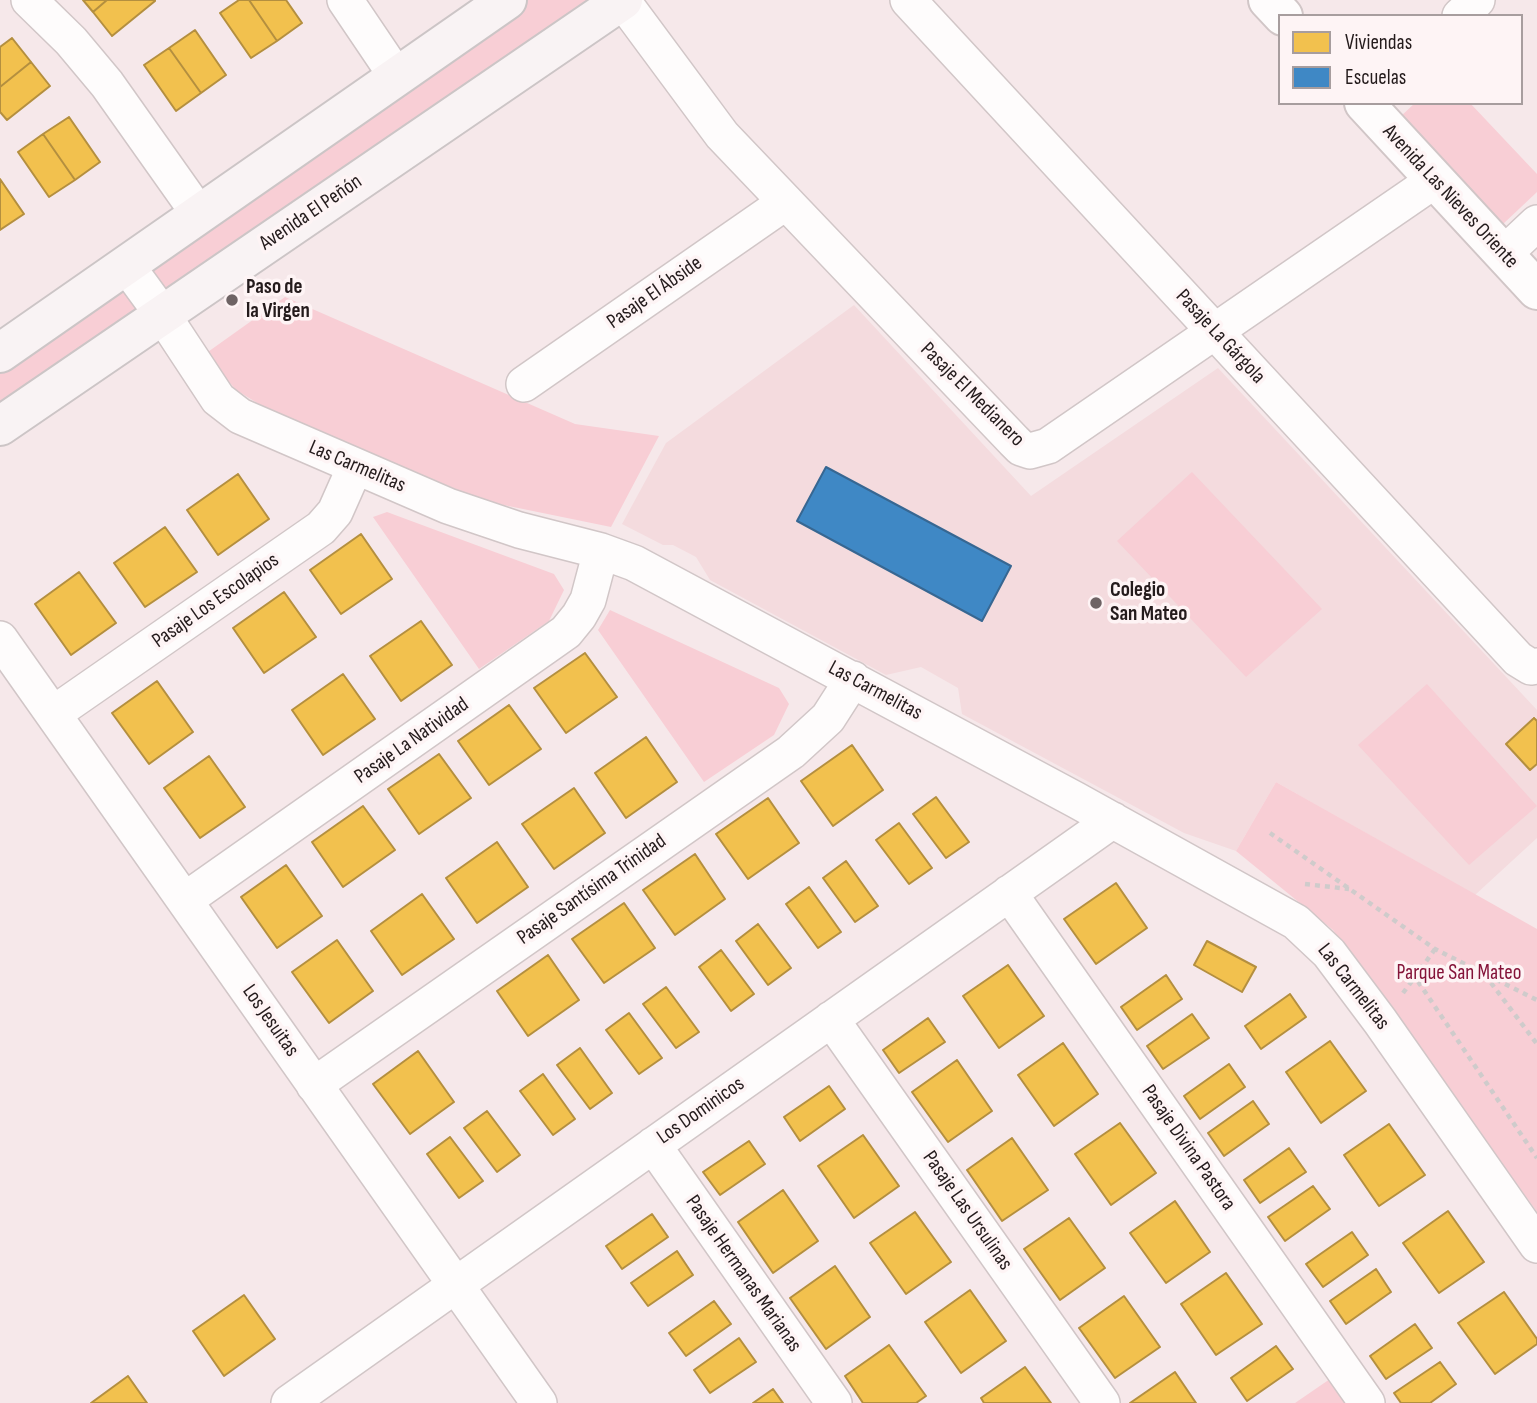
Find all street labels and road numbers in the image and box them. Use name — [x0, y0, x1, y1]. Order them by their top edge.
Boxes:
street label: Avenida Las Nieves Oriente — [1377, 120, 1523, 274]
street label: Avenida El Peñón — [255, 170, 367, 256]
street label: Pasaje El Ábside — [603, 251, 707, 335]
street label: Pasaje La Gárgola — [1170, 285, 1270, 389]
street label: Pasaje El Medianero — [915, 338, 1029, 452]
street label: Las Carmelitas — [305, 435, 409, 499]
street label: Pasaje Los Escolapios — [148, 548, 284, 654]
street label: Las Carmelitas — [824, 656, 926, 726]
street label: Pasaje La Natividad — [350, 692, 474, 790]
street label: Pasaje Santísima Trinidad — [513, 829, 671, 951]
street label: Las Carmelitas — [1311, 939, 1395, 1035]
street label: Los Jesuitas — [236, 980, 304, 1062]
street label: Los Dominicos — [652, 1072, 750, 1150]
street label: Pasaje Divina Pastora — [1135, 1080, 1241, 1216]
street label: Pasaje Las Ursulinas — [917, 1147, 1017, 1275]
street label: Pasaje Hermanas Marianas — [679, 1191, 807, 1357]

